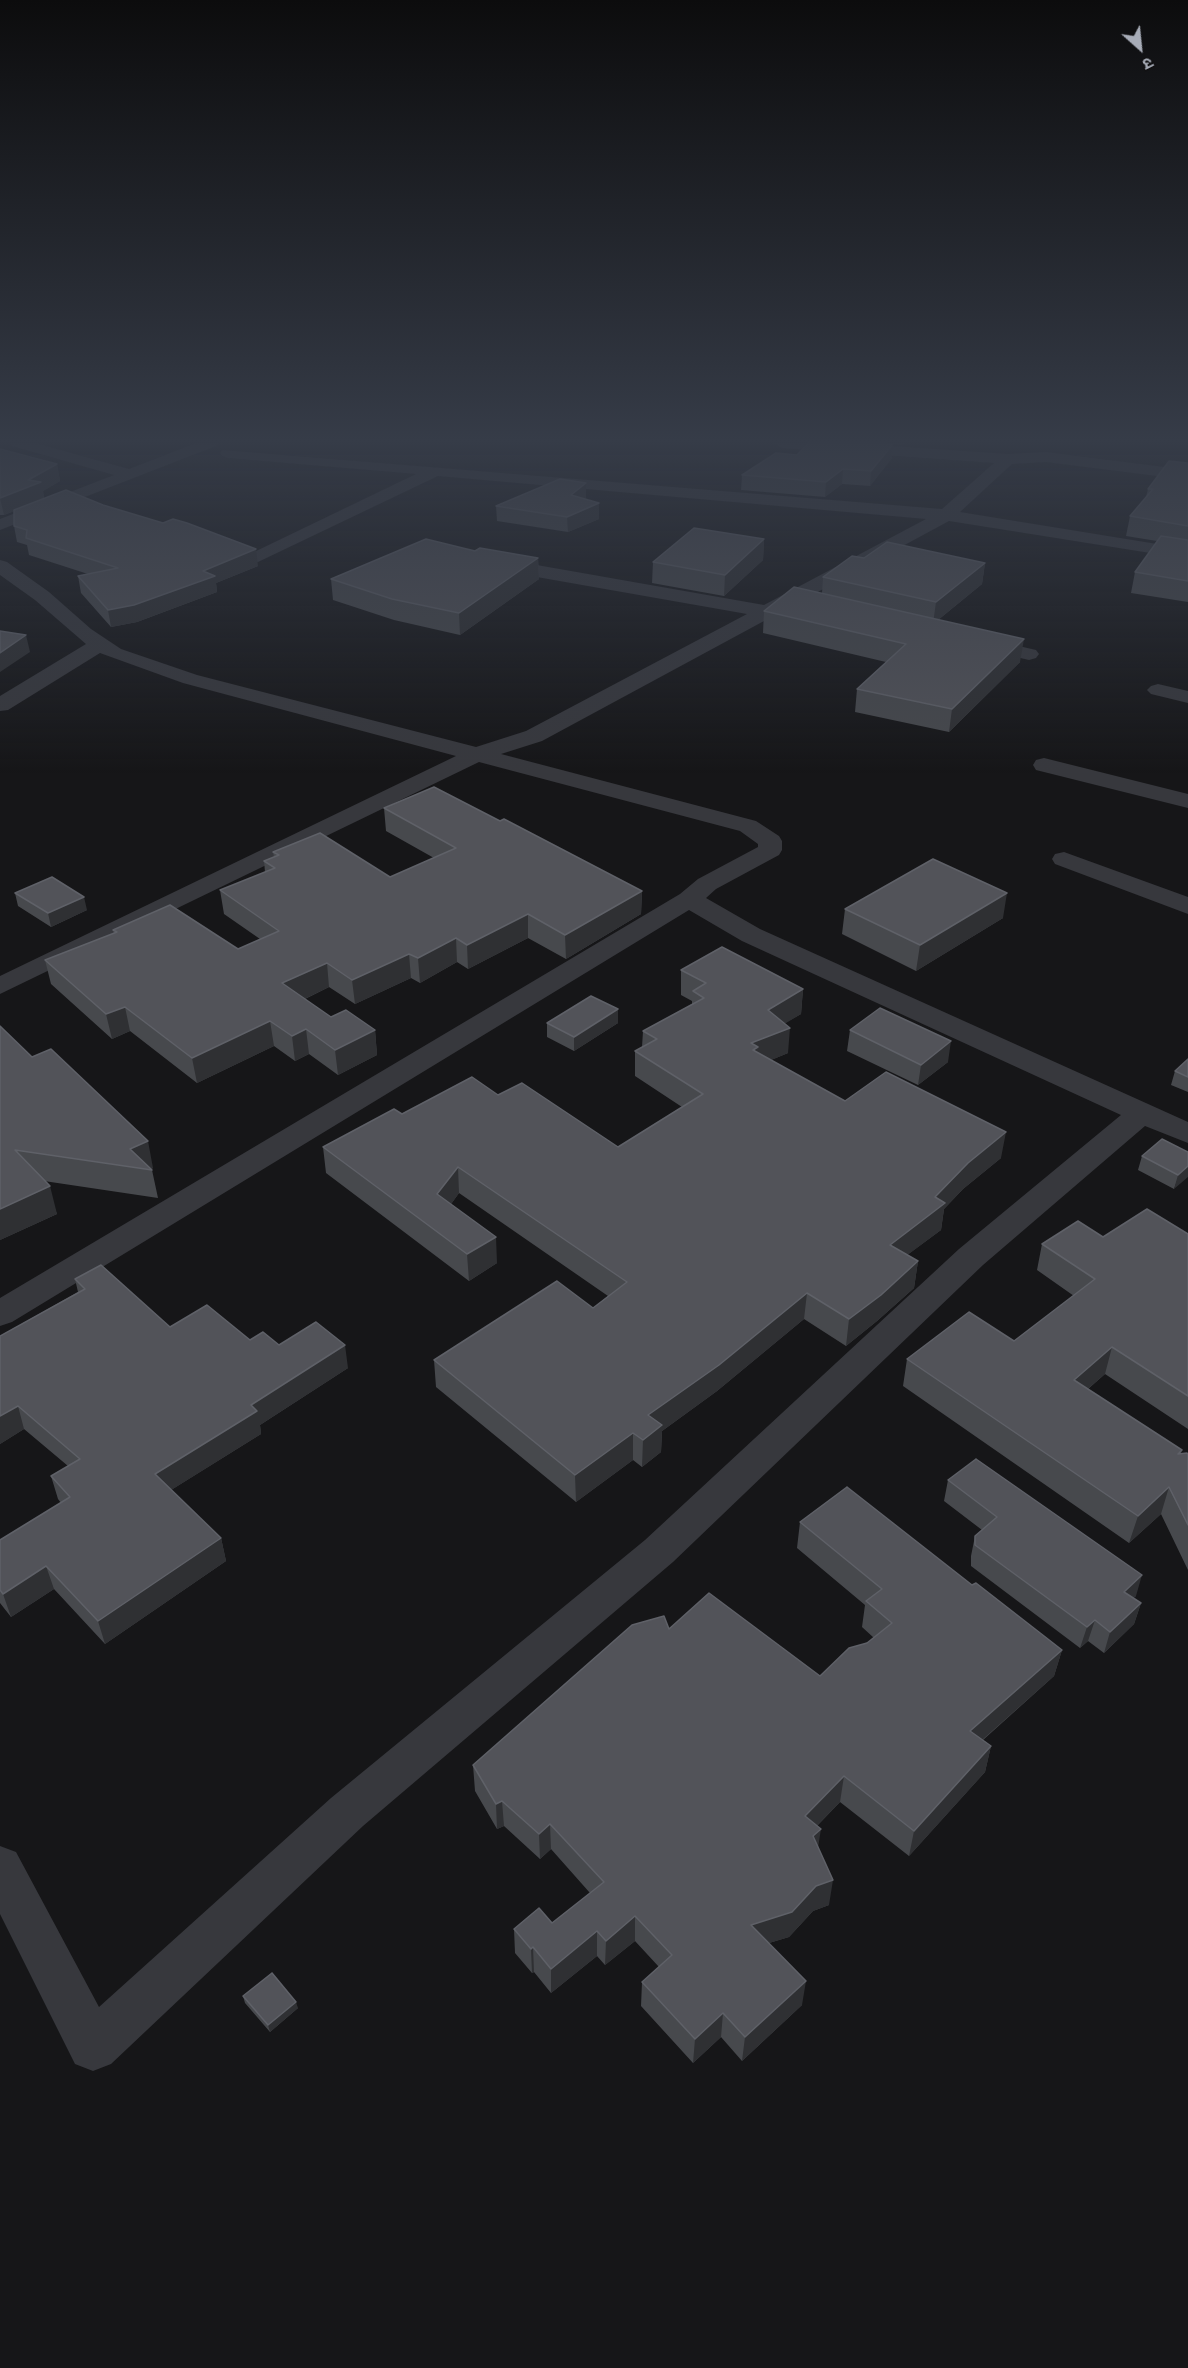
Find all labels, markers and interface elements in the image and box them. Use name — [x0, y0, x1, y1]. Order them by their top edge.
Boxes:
north arrow — [1110, 18, 1170, 78]
text: उ — [1139, 51, 1158, 77]

